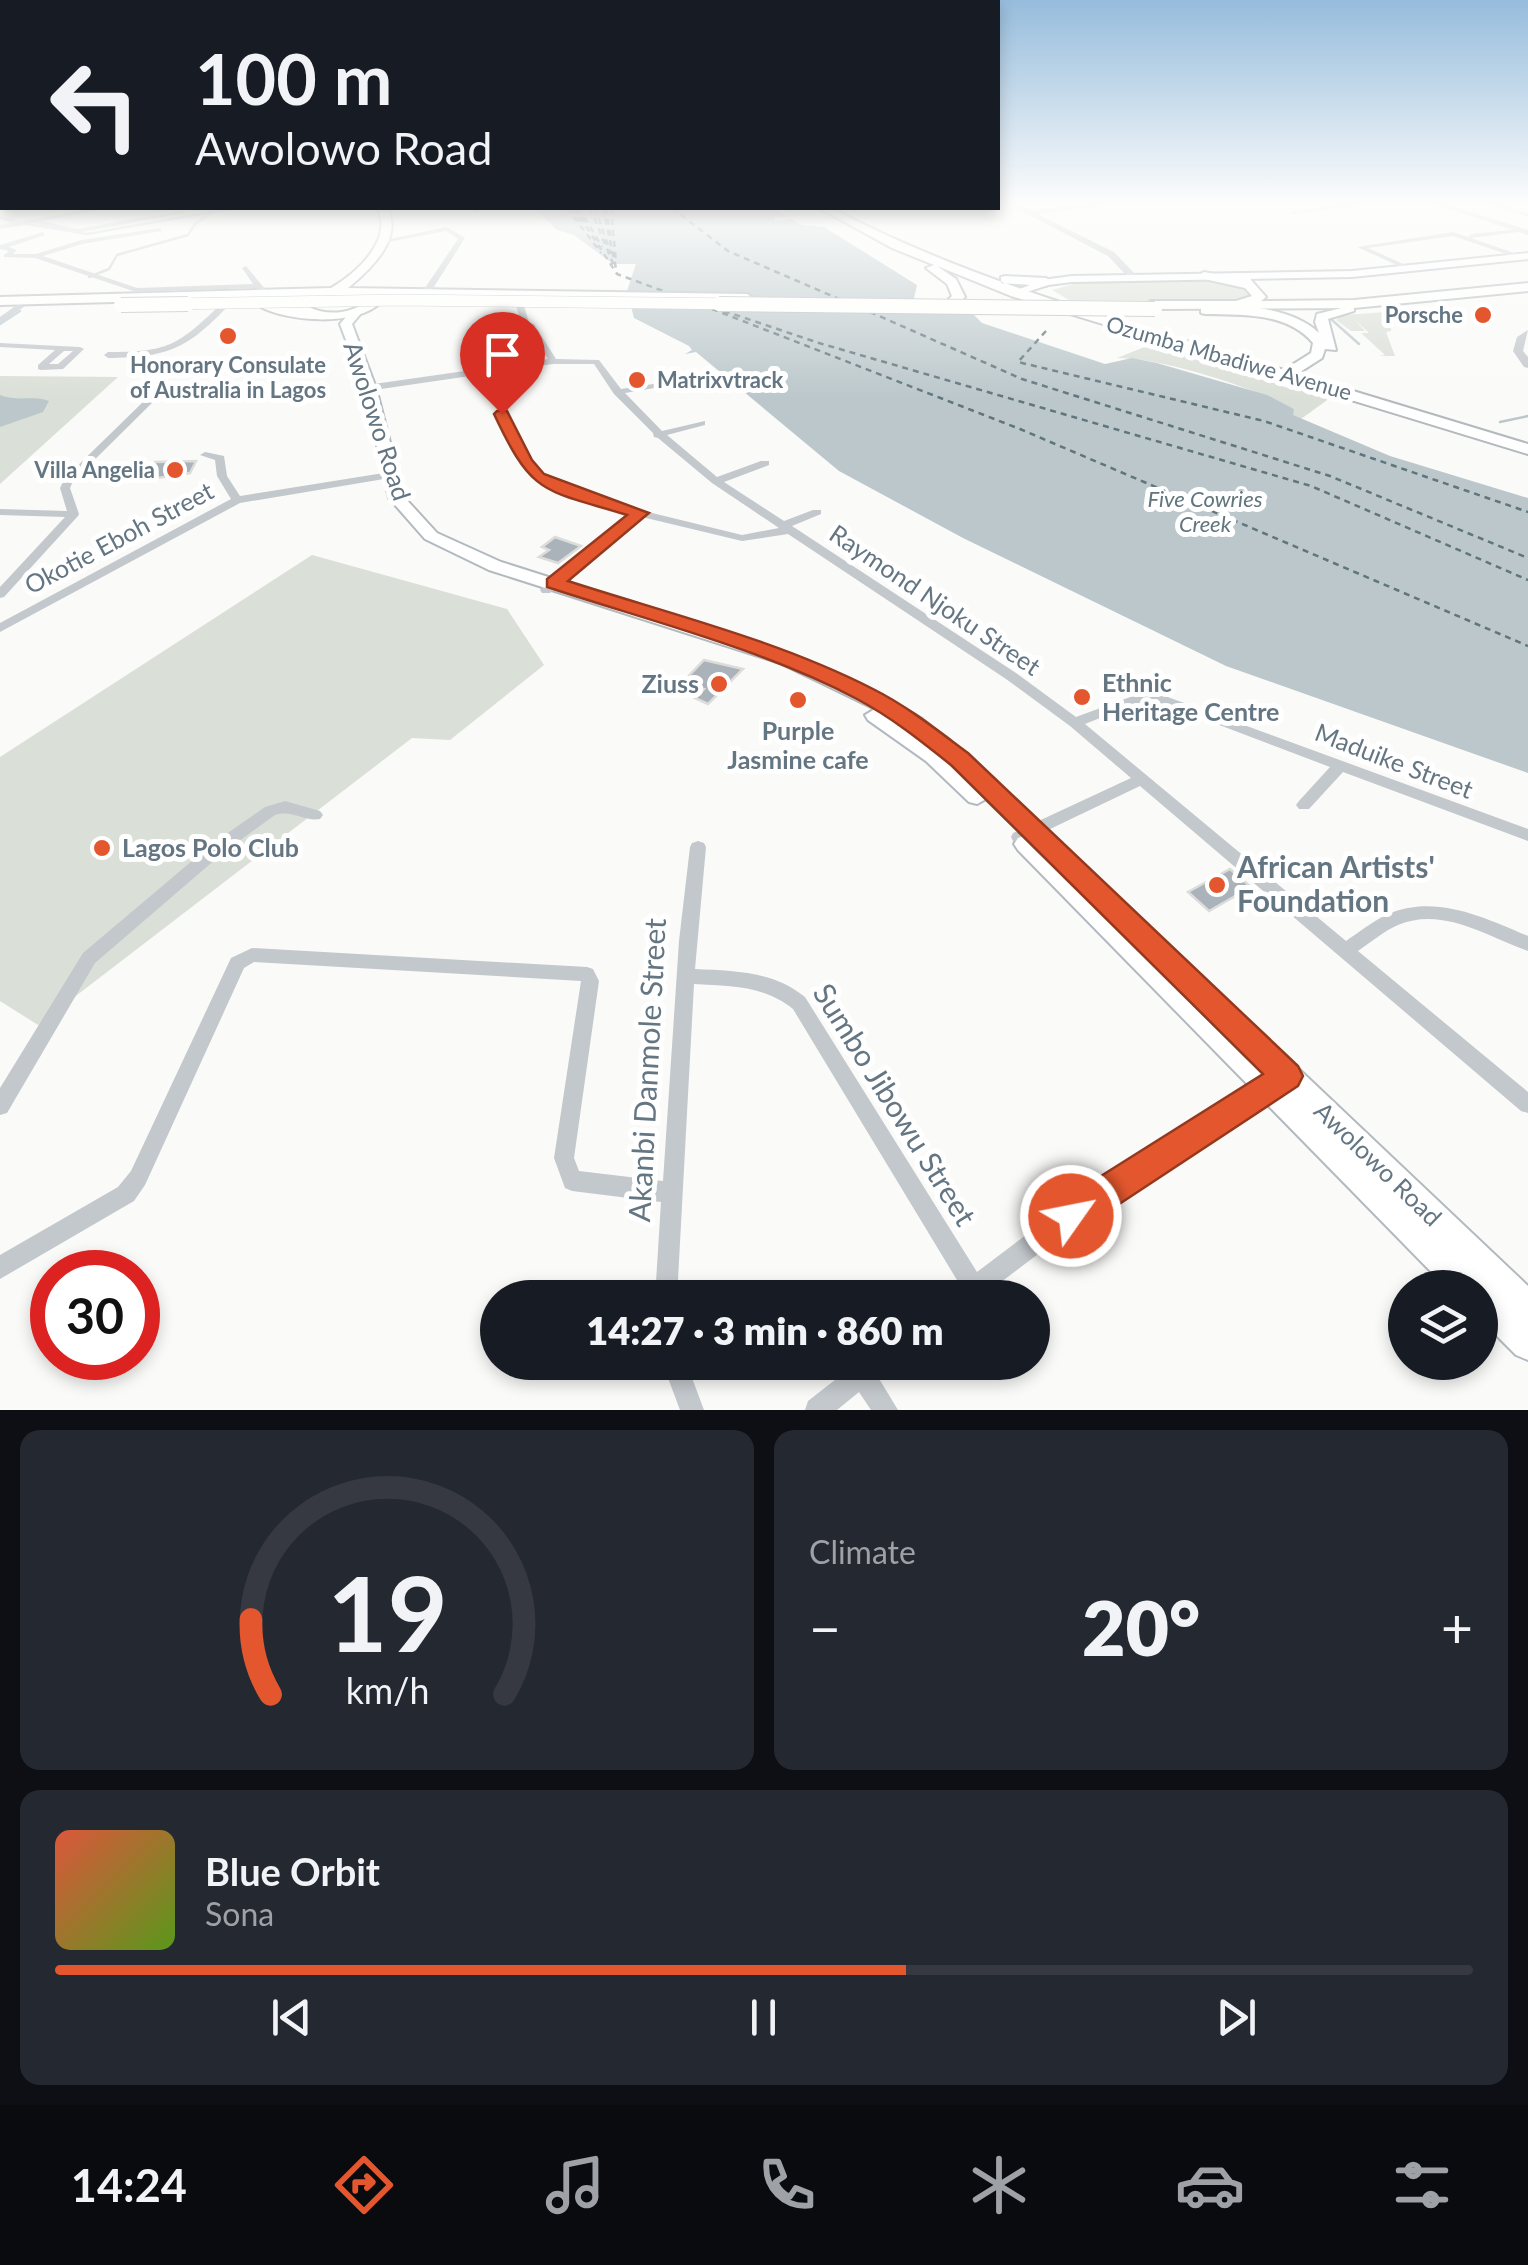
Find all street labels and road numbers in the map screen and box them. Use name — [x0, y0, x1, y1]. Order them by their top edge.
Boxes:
street label: Ozumba Mbadiwe Avenue — [1103, 310, 1355, 406]
street label: Awolowo Road — [338, 337, 418, 504]
street label: Okotie Eboh Street — [19, 475, 218, 600]
street label: Raymond Njoku Street — [825, 518, 1047, 681]
street label: Maduike Street — [1311, 716, 1478, 804]
street label: Akanbi Danmole Street — [620, 917, 672, 1223]
street label: Sumbo Jibowu Street — [807, 976, 985, 1232]
street label: Awolowo Road — [1309, 1095, 1449, 1231]

